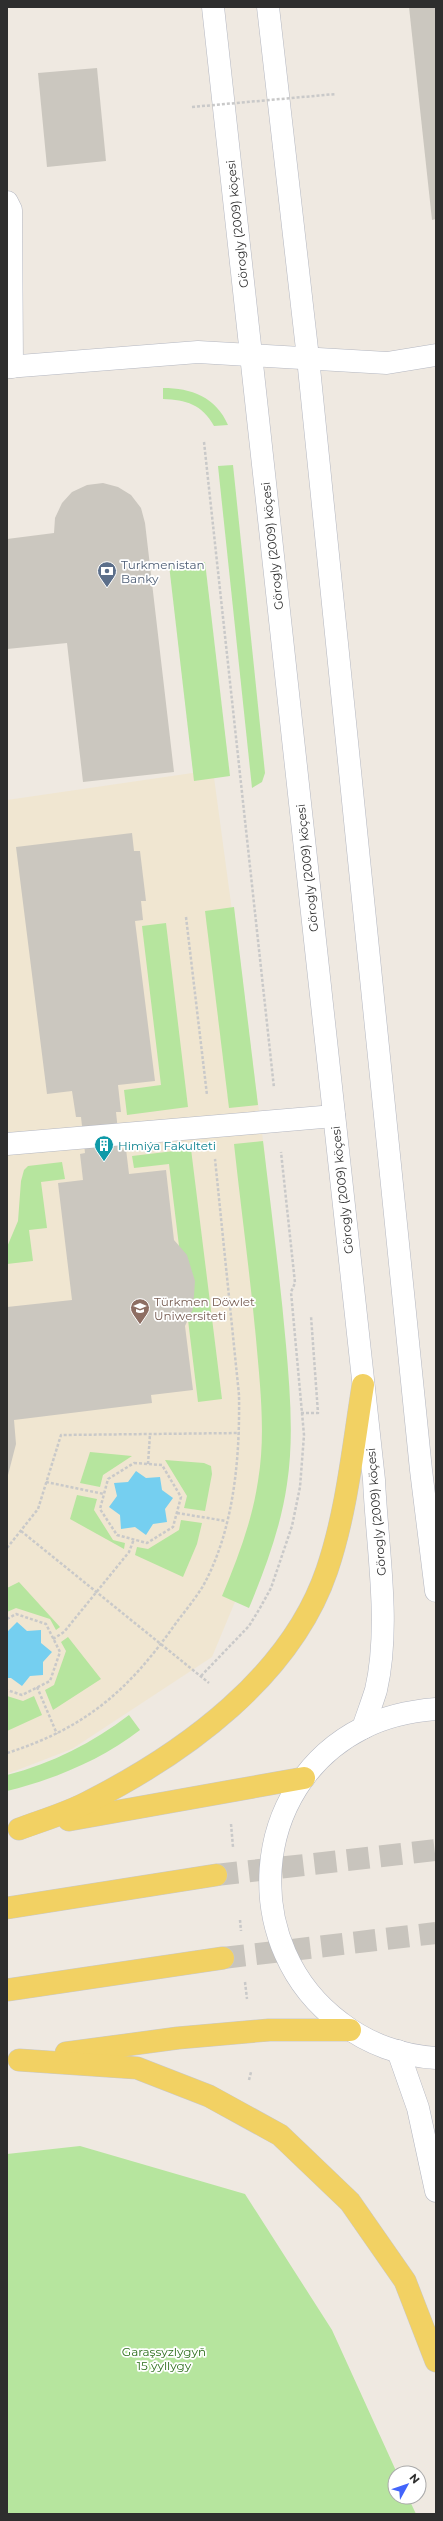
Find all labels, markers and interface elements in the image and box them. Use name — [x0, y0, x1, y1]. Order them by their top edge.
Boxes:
street label: Görogly (2009) köçesi — [223, 159, 251, 289]
street label: Görogly (2009) köçesi — [258, 481, 286, 611]
place label: Turkmenistan Banky — [121, 557, 205, 586]
bank icon: Turkmenistan Banky — [96, 560, 118, 588]
street label: Görogly (2009) köçesi — [293, 803, 321, 933]
street label: Görogly (2009) köçesi — [328, 1125, 356, 1255]
building icon: Himiýa Fakulteti — [93, 1134, 115, 1162]
place label: Himiýa Fakulteti — [118, 1138, 216, 1153]
place label: Türkmen Döwlet Uniwersiteti — [154, 1294, 255, 1323]
school or university icon: Türkmen Döwlet Uniwersiteti — [129, 1297, 151, 1325]
street label: Görogly (2009) köçesi — [363, 1447, 389, 1577]
park label: Garaşsyzlygyň 15 ýyllygy — [122, 2344, 206, 2373]
north arrow — [387, 2465, 427, 2505]
text: N — [406, 2471, 423, 2486]

